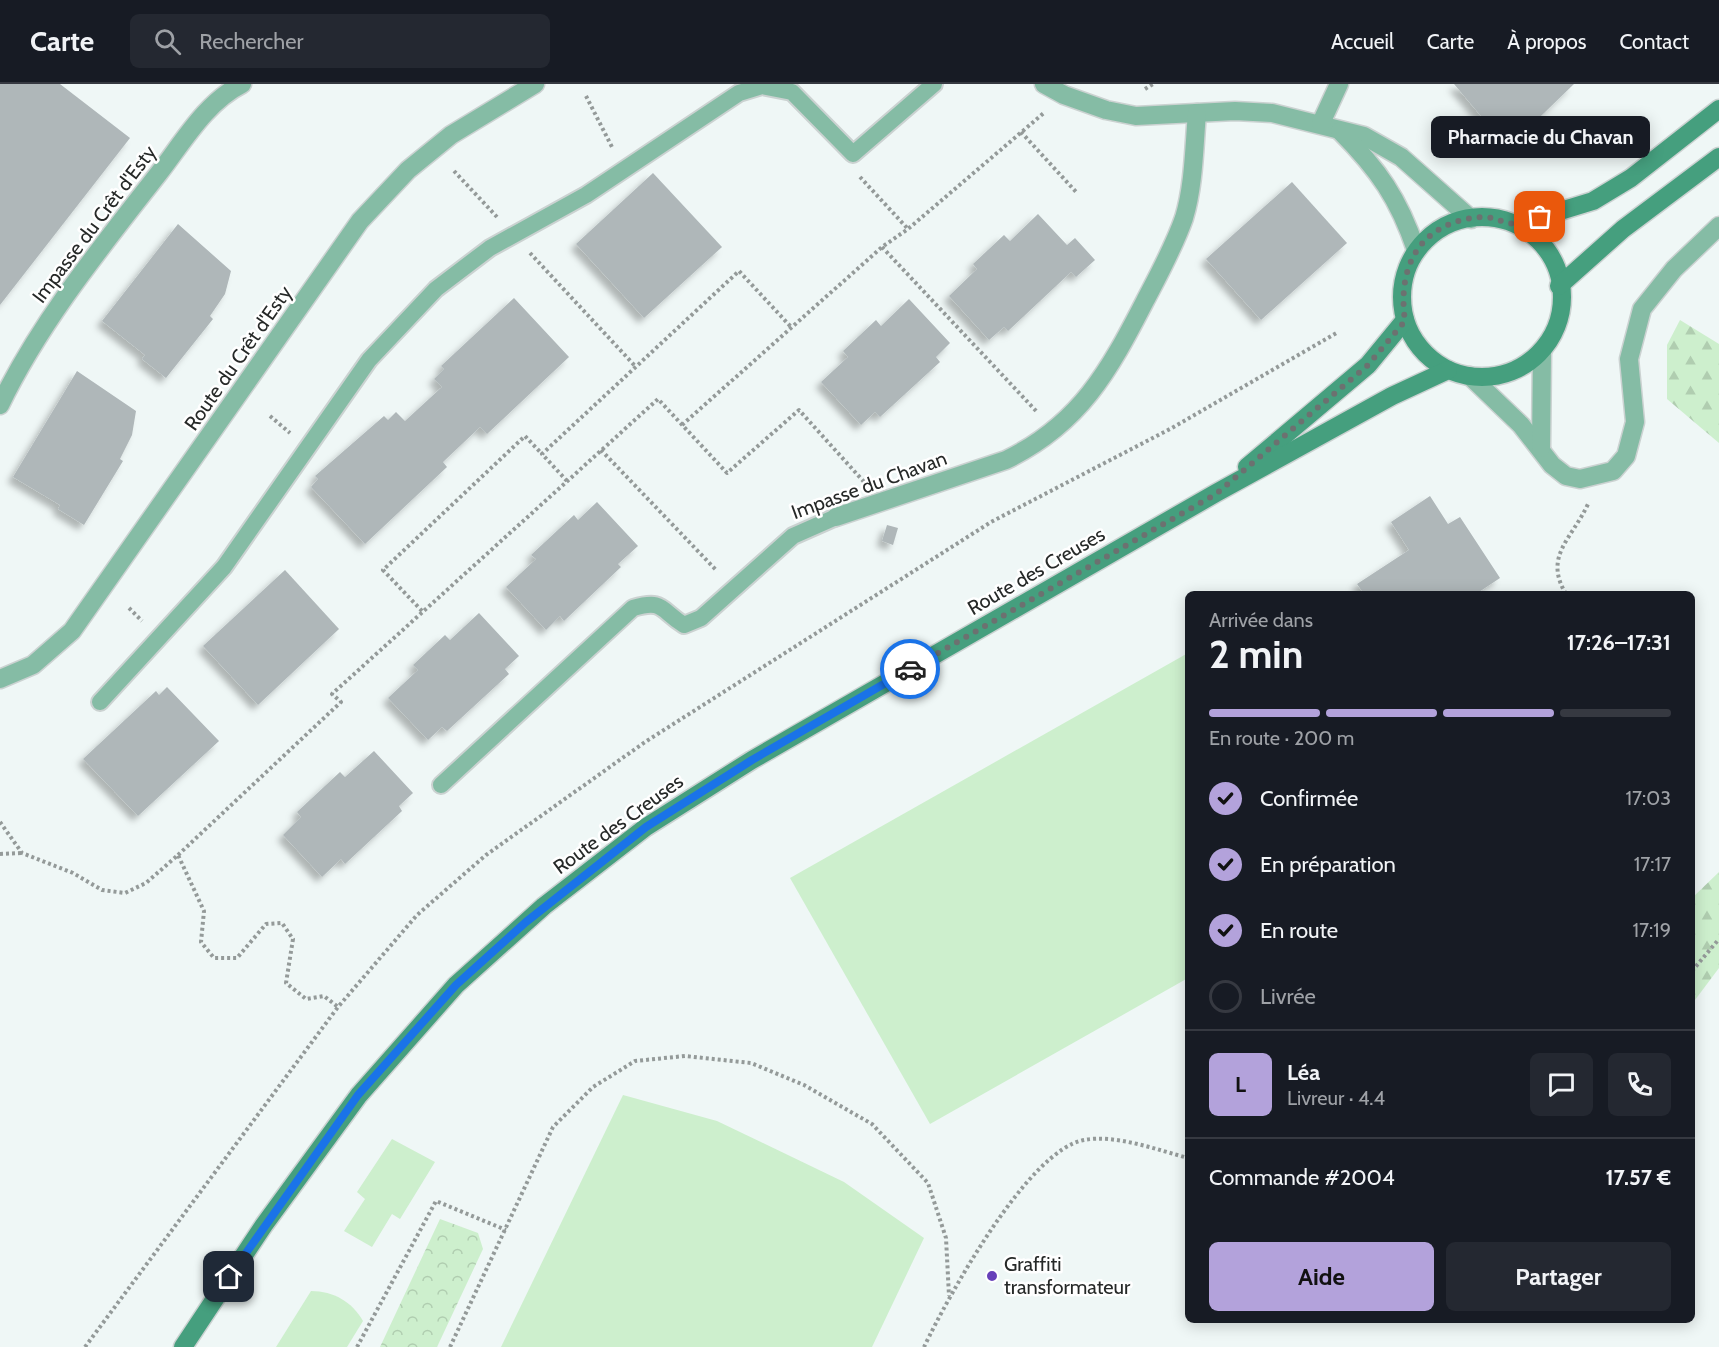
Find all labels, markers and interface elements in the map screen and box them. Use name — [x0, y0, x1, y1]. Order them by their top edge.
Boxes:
search box — [130, 14, 550, 68]
text: Carte — [30, 24, 94, 58]
icon: search — [151, 25, 184, 58]
text: Rechercher — [199, 28, 303, 55]
text: Accueil — [1331, 29, 1394, 54]
text: Carte — [1427, 29, 1474, 54]
text: À propos — [1507, 29, 1586, 54]
text: Contact — [1619, 29, 1689, 54]
callout: Pharmacie du Chavan — [1430, 115, 1650, 157]
text: Pharmacie du Chavan — [1448, 125, 1634, 149]
street label: Impasse du Crêt d'Esty — [27, 141, 161, 307]
pin — [1514, 191, 1565, 242]
icon: bag — [1523, 200, 1556, 233]
street label: Route du Crêt d'Esty — [179, 281, 297, 435]
street label: Impasse du Chavan — [788, 446, 950, 524]
street label: Route des Creuses — [963, 522, 1109, 620]
text: Arrivée dans — [1209, 608, 1313, 632]
text: 17:26–17:31 — [1567, 629, 1671, 656]
text: 2 min — [1209, 630, 1303, 678]
courier — [880, 639, 940, 699]
icon: car — [894, 653, 927, 686]
text: En route · 200 m — [1209, 726, 1354, 750]
street label: Route des Creuses — [548, 769, 688, 879]
icon: check — [1209, 782, 1242, 815]
text: Confirmée — [1260, 785, 1358, 812]
text: 17:03 — [1625, 786, 1671, 810]
icon: check — [1209, 848, 1242, 881]
text: En préparation — [1260, 851, 1396, 878]
text: 17:17 — [1634, 852, 1671, 876]
icon: check — [1209, 914, 1242, 947]
text: En route — [1260, 917, 1338, 944]
text: 17:19 — [1632, 918, 1671, 942]
text: Livrée — [1260, 983, 1316, 1010]
button: chat — [1530, 1053, 1593, 1116]
button: phone — [1608, 1053, 1671, 1116]
text: Léa — [1287, 1059, 1320, 1086]
text: L — [1235, 1071, 1246, 1098]
text: Livreur · 4.4 — [1287, 1086, 1385, 1110]
text: Commande #2004 — [1209, 1164, 1395, 1191]
text: 17.57 € — [1605, 1164, 1671, 1191]
button: Aide — [1209, 1242, 1434, 1311]
button: Partager — [1446, 1242, 1671, 1311]
pin — [203, 1251, 254, 1302]
place label: Graffiti transformateur — [1004, 1252, 1131, 1299]
icon: home — [212, 1260, 245, 1293]
marker: Graffiti transformateur — [985, 1269, 999, 1283]

